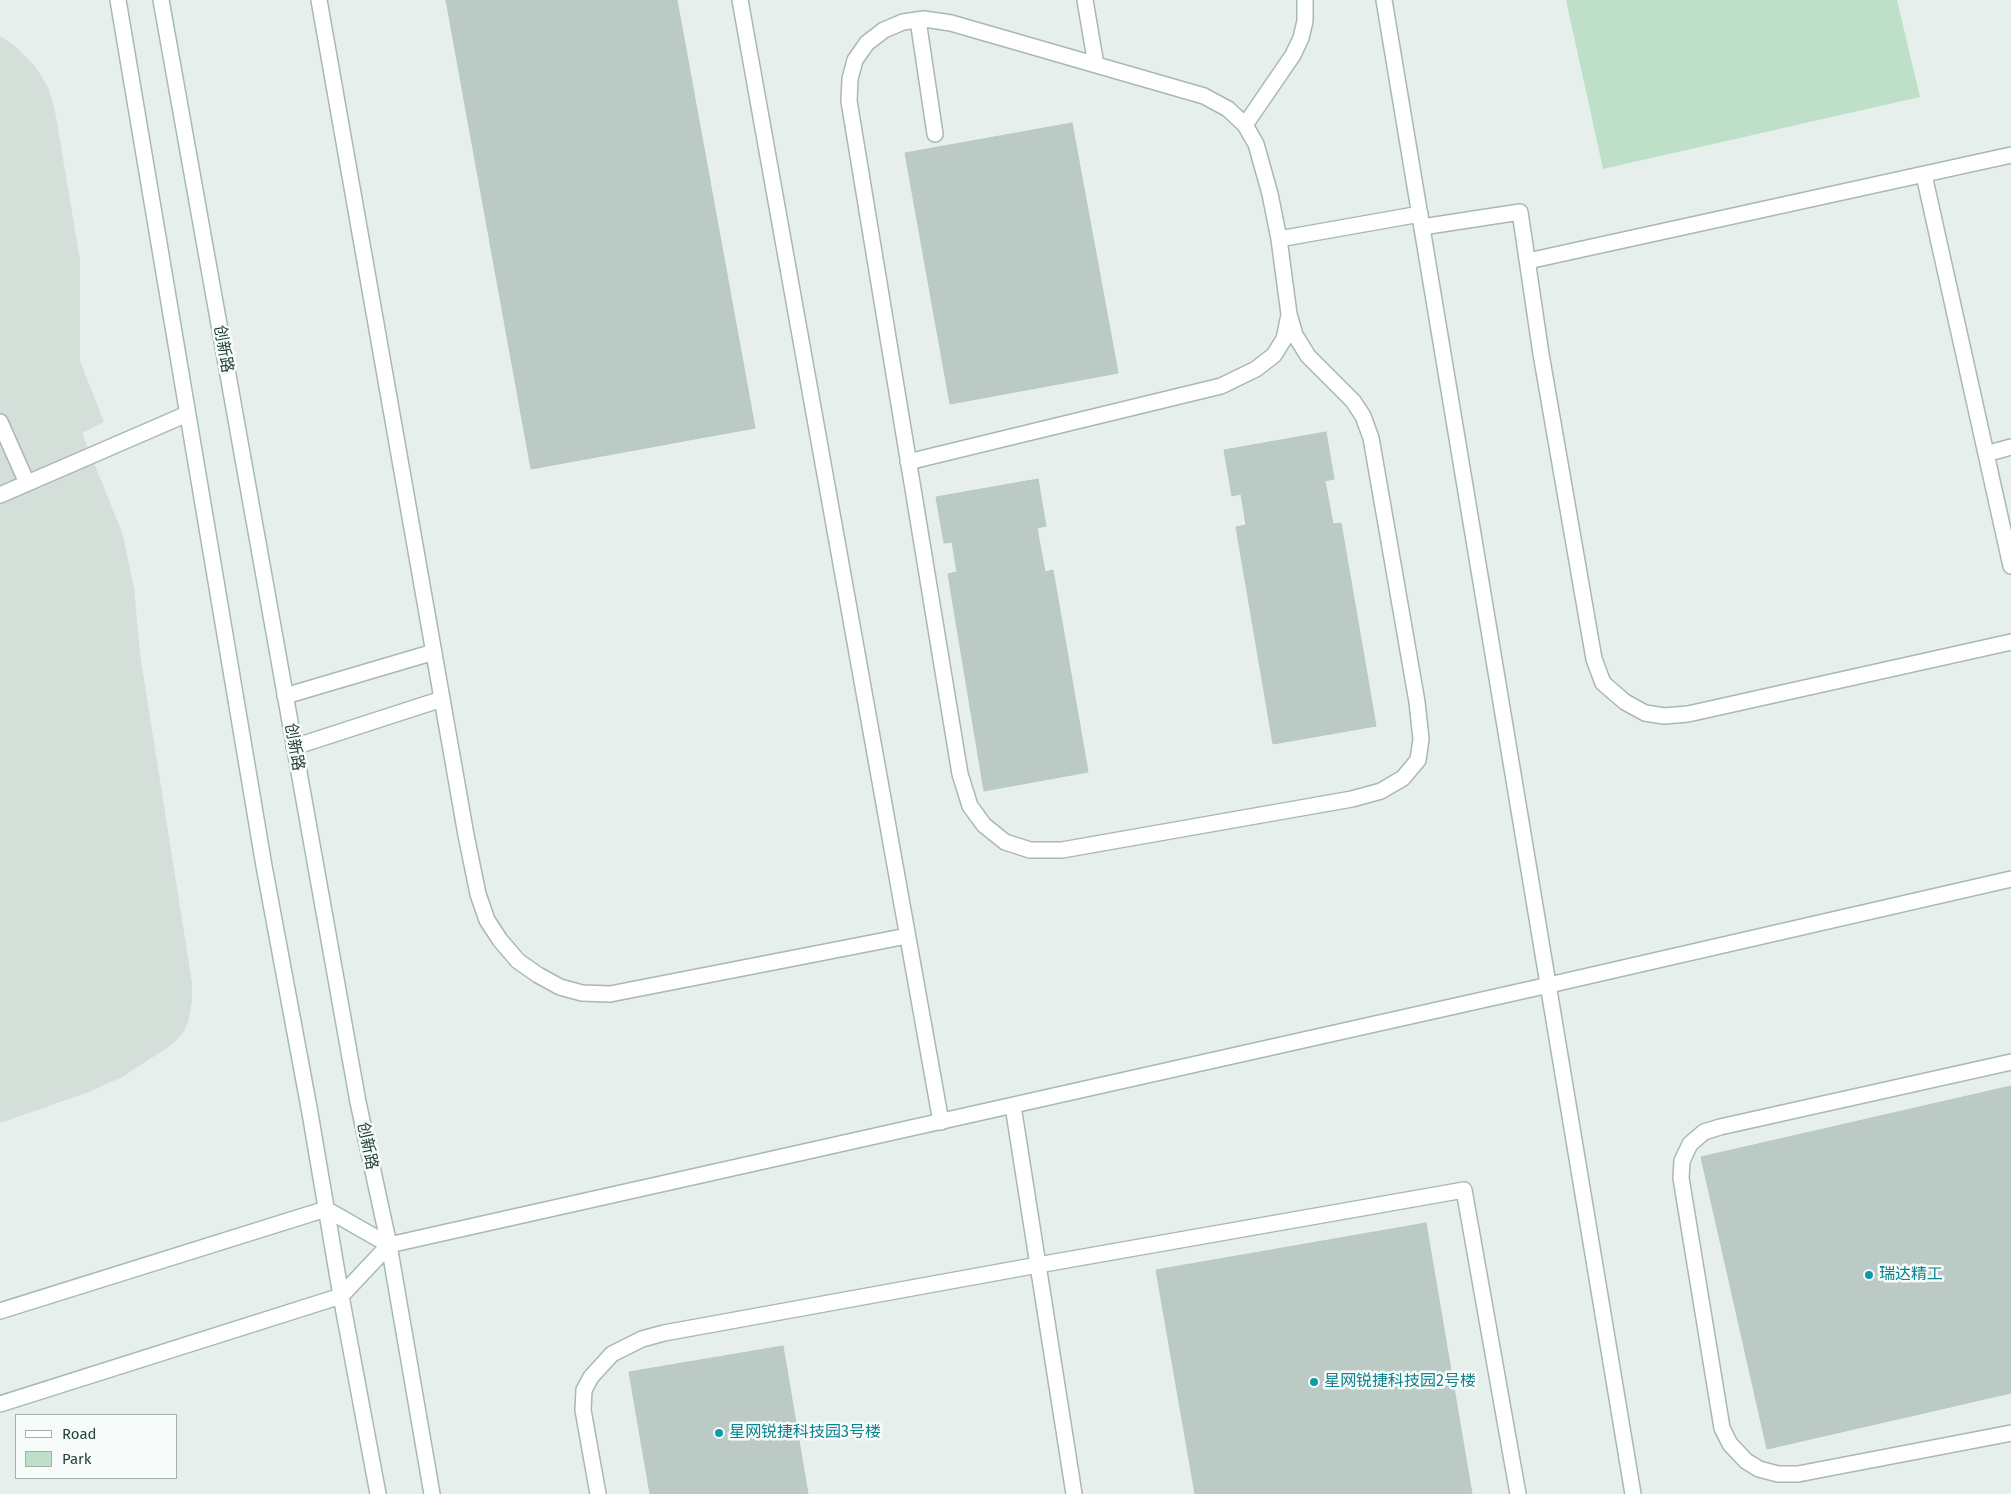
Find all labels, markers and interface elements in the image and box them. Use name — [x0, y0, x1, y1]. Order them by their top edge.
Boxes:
street label: 创新路 — [209, 324, 237, 374]
street label: 创新路 — [280, 722, 308, 772]
street label: 创新路 — [353, 1121, 381, 1171]
place label: 瑞达精工 — [1879, 1265, 1943, 1285]
marker: 瑞达精工 — [1863, 1269, 1875, 1281]
place label: 星网锐捷科技园2号楼 — [1324, 1372, 1476, 1392]
marker: 星网锐捷科技园2号楼 — [1308, 1376, 1320, 1388]
legend — [15, 1414, 178, 1479]
place label: 星网锐捷科技园3号楼 — [729, 1423, 881, 1443]
text: Road — [62, 1425, 97, 1443]
marker: 星网锐捷科技园3号楼 — [713, 1427, 725, 1439]
text: Park — [62, 1450, 92, 1468]

